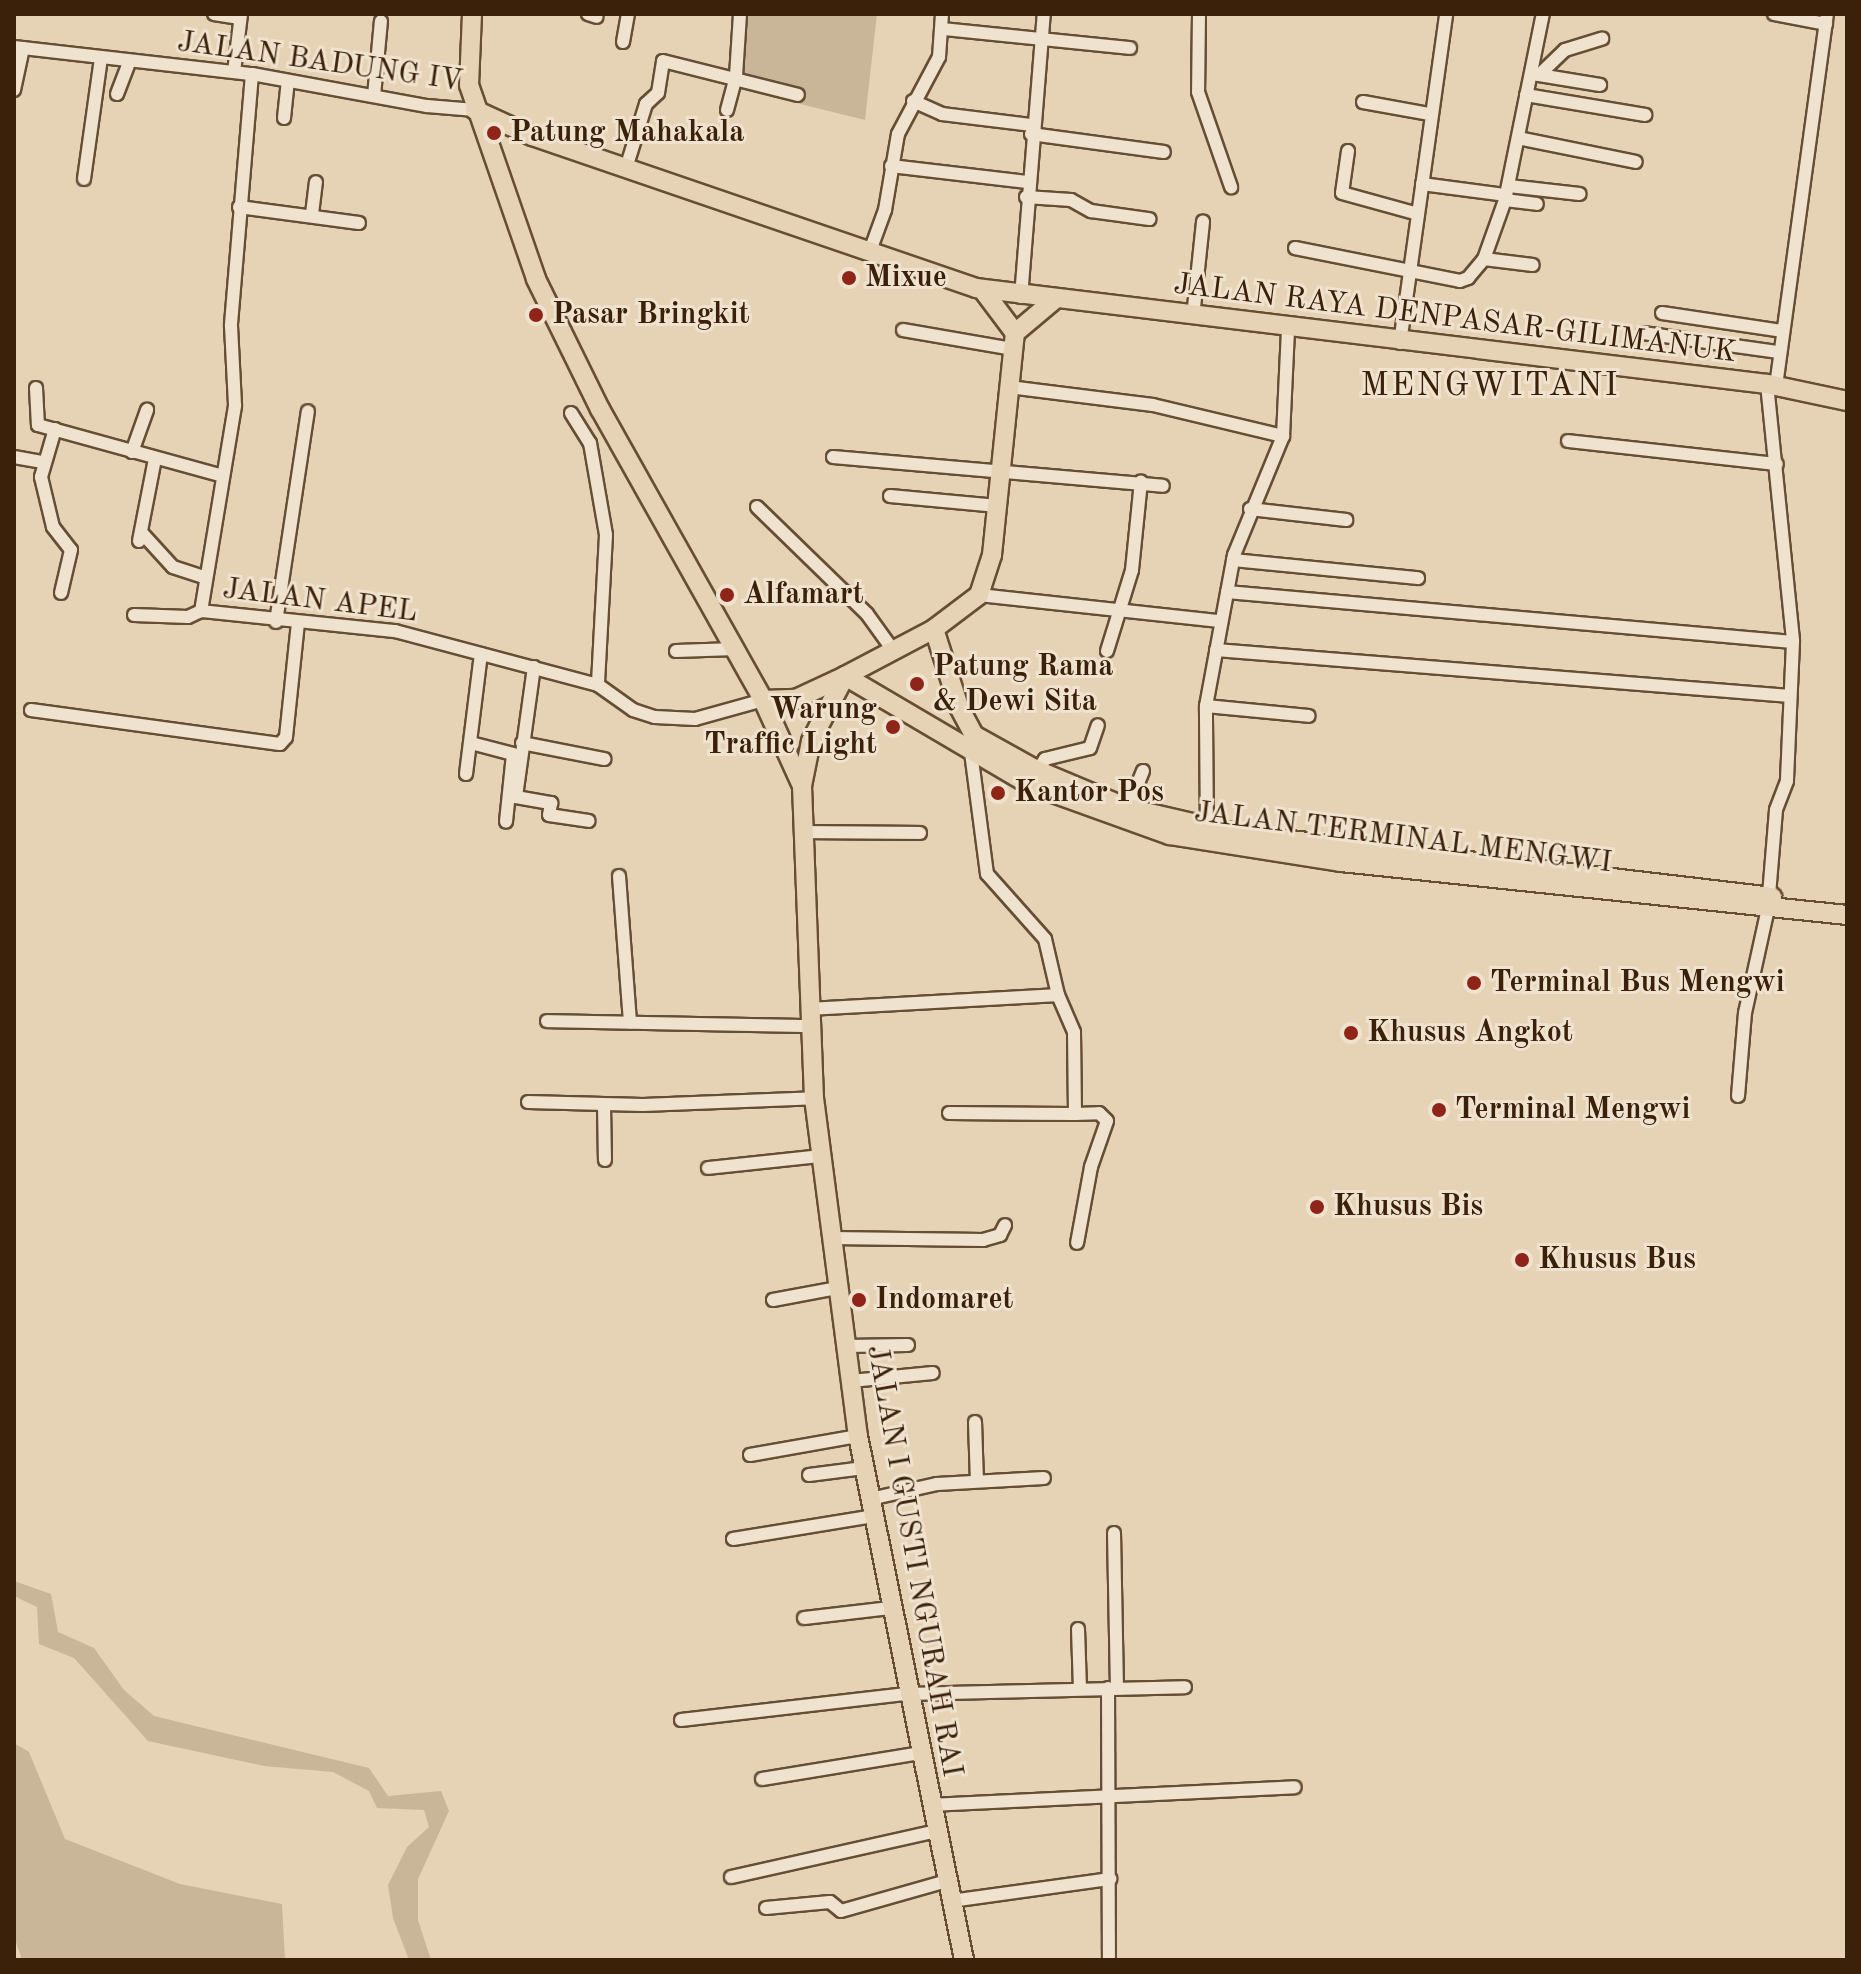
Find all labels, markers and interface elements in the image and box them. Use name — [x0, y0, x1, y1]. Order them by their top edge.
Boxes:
street label: JALAN BADUNG IV — [175, 24, 465, 100]
place label: Patung Mahakala — [510, 115, 745, 151]
marker: Patung Mahakala — [485, 124, 503, 142]
place label: Mixue — [865, 260, 947, 296]
street label: JALAN RAYA DENPASAR-GILIMANUK — [1172, 267, 1738, 371]
marker: Mixue — [840, 269, 858, 287]
place label: Pasar Bringkit — [552, 297, 750, 333]
marker: Pasar Bringkit — [527, 306, 545, 324]
district label: MENGWITANI — [1360, 367, 1620, 407]
street label: JALAN APEL — [221, 571, 419, 631]
place label: Alfamart — [743, 577, 864, 613]
marker: Alfamart — [718, 586, 736, 604]
place label: Patung Rama & Dewi Sita — [933, 649, 1113, 720]
marker: Patung Rama & Dewi Sita — [908, 675, 926, 693]
place label: Warung Traffic Light — [704, 692, 877, 762]
marker: Warung Traffic Light — [884, 718, 902, 736]
place label: Kantor Pos — [1014, 775, 1164, 811]
marker: Kantor Pos — [989, 784, 1007, 802]
street label: JALAN TERMINAL MENGWI — [1192, 795, 1614, 881]
place label: Terminal Bus Mengwi — [1490, 965, 1785, 1001]
marker: Terminal Bus Mengwi — [1465, 974, 1483, 992]
place label: Khusus Angkot — [1367, 1015, 1573, 1051]
marker: Khusus Angkot — [1342, 1024, 1360, 1042]
place label: Terminal Mengwi — [1455, 1092, 1690, 1128]
marker: Terminal Mengwi — [1430, 1101, 1448, 1119]
place label: Khusus Bis — [1333, 1189, 1483, 1225]
marker: Khusus Bis — [1308, 1198, 1326, 1216]
place label: Khusus Bus — [1538, 1242, 1696, 1278]
marker: Khusus Bus — [1513, 1251, 1531, 1269]
place label: Indomaret — [875, 1282, 1013, 1318]
marker: Indomaret — [850, 1291, 868, 1309]
street label: JALAN I GUSTI NGURAH RAI — [858, 1342, 970, 1780]

